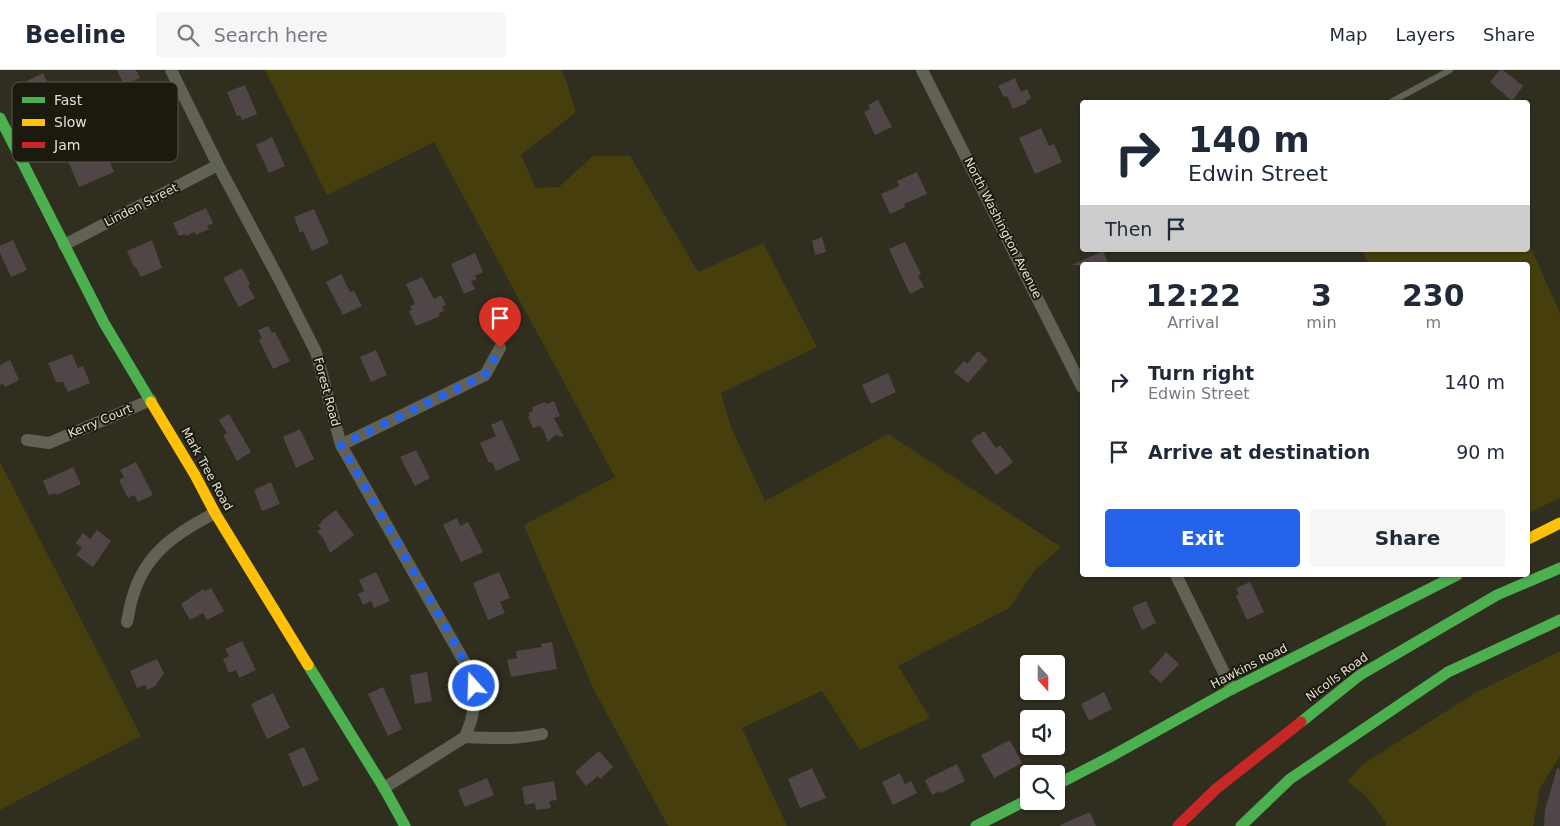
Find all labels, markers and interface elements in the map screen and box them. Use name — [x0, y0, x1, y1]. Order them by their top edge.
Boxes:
search box — [156, 12, 506, 57]
text: Beeline — [25, 21, 126, 49]
icon: search — [174, 21, 202, 49]
text: Search here — [214, 24, 328, 46]
text: Map — [1329, 24, 1367, 45]
text: Layers — [1395, 24, 1455, 45]
text: Share — [1483, 24, 1535, 45]
legend — [12, 82, 178, 162]
text: Fast — [54, 92, 83, 108]
text: Slow — [54, 114, 87, 130]
icon: right — [1105, 120, 1170, 185]
text: 140 m — [1188, 120, 1310, 160]
text: Jam — [53, 137, 80, 153]
street label: North Washington Avenue — [961, 155, 1045, 301]
text: Edwin Street — [1188, 161, 1328, 186]
street label: Linden Street — [102, 180, 180, 230]
icon: arrive — [1162, 215, 1190, 243]
text: Then — [1105, 218, 1152, 240]
text: 12:22 — [1145, 278, 1241, 313]
text: 3 — [1311, 278, 1332, 313]
text: 230 — [1402, 278, 1465, 313]
pin — [479, 297, 521, 348]
icon: arrive — [486, 304, 514, 332]
text: Arrival — [1167, 313, 1219, 332]
text: min — [1306, 313, 1337, 332]
text: m — [1425, 313, 1441, 332]
street label: Forest Road — [311, 356, 343, 428]
text: Turn right — [1148, 362, 1254, 384]
icon: right — [1105, 368, 1133, 396]
text: 140 m — [1444, 371, 1505, 393]
text: Edwin Street — [1148, 384, 1250, 403]
street label: Kerry Court — [66, 401, 134, 441]
street label: Mark Tree Road — [178, 425, 236, 513]
icon: arrive — [1105, 438, 1133, 466]
text: Arrive at destination — [1148, 441, 1370, 463]
text: 90 m — [1456, 441, 1505, 463]
button: Exit — [1105, 509, 1300, 567]
button: Share — [1310, 509, 1505, 567]
street label: Hawkins Road — [1208, 641, 1290, 691]
street label: Nicolls Road — [1303, 650, 1371, 704]
north arrow — [1020, 655, 1065, 700]
map controls — [1020, 655, 1065, 810]
position arrow — [447, 659, 499, 711]
button: sound — [1020, 710, 1065, 755]
button: search — [1020, 765, 1065, 810]

